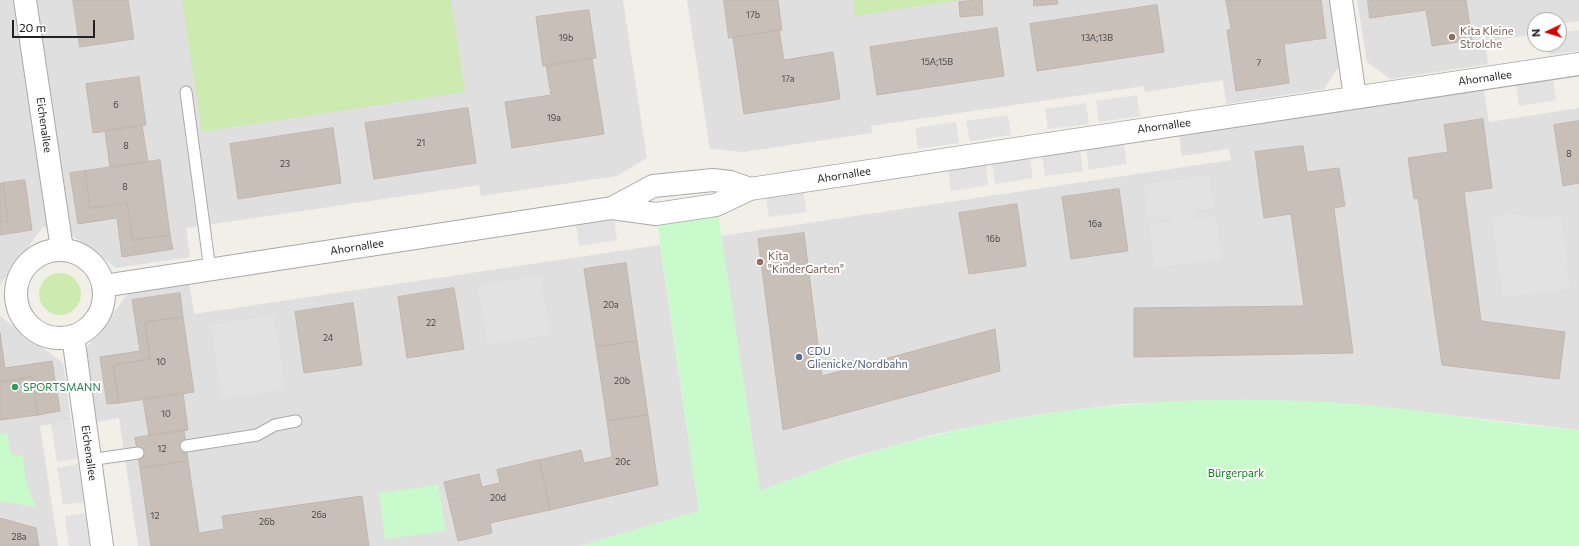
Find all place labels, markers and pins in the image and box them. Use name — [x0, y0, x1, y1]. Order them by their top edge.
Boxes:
place label: Kita Kleine Strolche — [1460, 24, 1513, 50]
marker: Kita Kleine Strolche — [1447, 32, 1457, 42]
place label: Kita "KinderGarten" — [768, 249, 844, 275]
marker: Kita "KinderGarten" — [755, 257, 765, 267]
place label: CDU Glienicke/Nordbahn — [807, 344, 908, 370]
marker: CDU Glienicke/Nordbahn — [794, 352, 804, 362]
place label: SPORTSMANN — [23, 380, 101, 394]
marker: SPORTSMANN — [10, 382, 20, 392]

